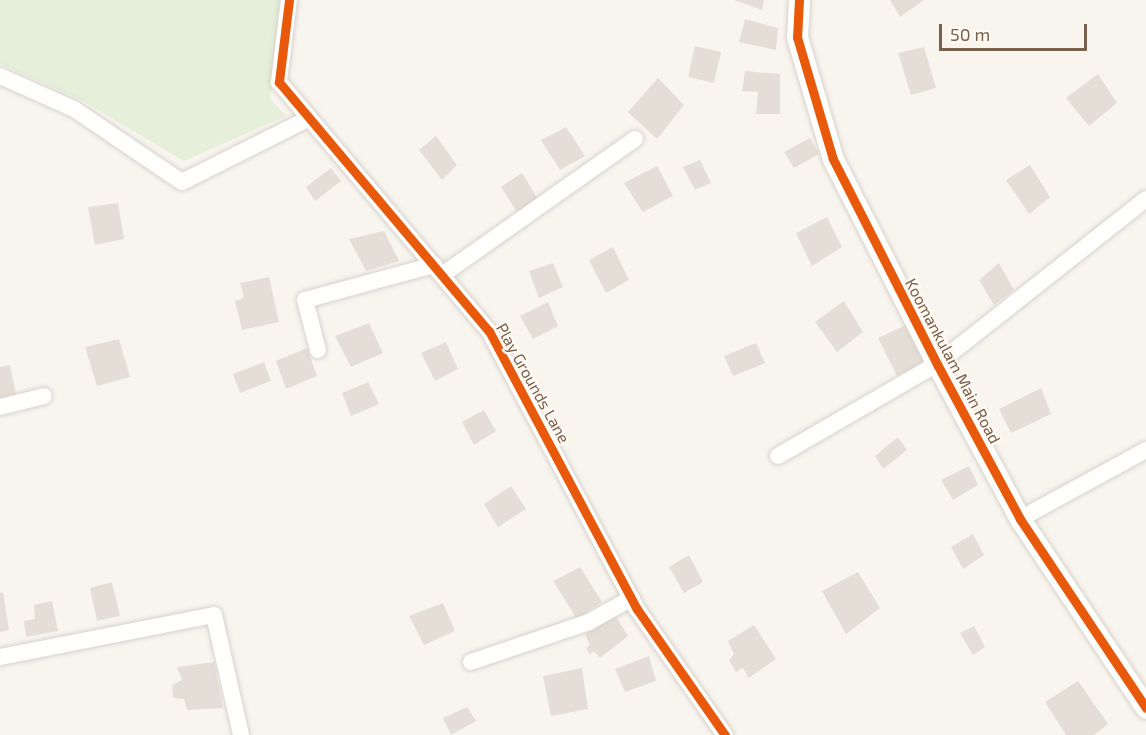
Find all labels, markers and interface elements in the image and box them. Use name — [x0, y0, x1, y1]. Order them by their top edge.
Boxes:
scale bar — [942, 12, 1090, 50]
text: 50 m — [950, 23, 990, 45]
street label: Koomankulam Main Road — [901, 275, 1005, 447]
street label: Play Grounds Lane — [492, 320, 574, 446]

